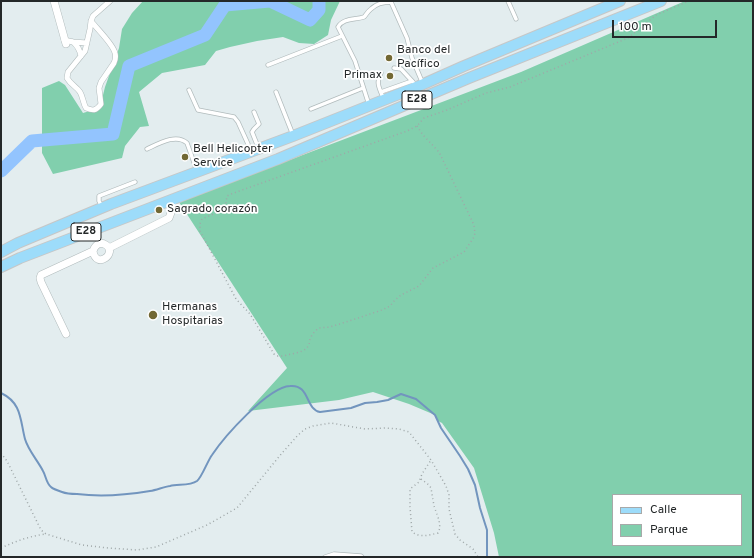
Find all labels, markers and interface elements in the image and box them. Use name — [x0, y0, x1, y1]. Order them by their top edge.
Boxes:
scale bar — [614, 12, 719, 38]
text: 100 m — [619, 19, 652, 35]
place label: Banco del Pacífico — [397, 44, 450, 72]
marker: Banco del Pacífico — [384, 53, 394, 63]
place label: Primax — [344, 69, 382, 83]
marker: Primax — [385, 71, 395, 81]
road number: E28 — [402, 91, 432, 109]
place label: Bell Helicopter Service — [193, 143, 273, 171]
marker: Bell Helicopter Service — [180, 152, 190, 162]
place label: Sagrado corazón — [167, 203, 258, 217]
marker: Sagrado corazón — [154, 205, 164, 215]
road number: E28 — [71, 223, 101, 241]
place label: Hermanas Hospitarias — [162, 301, 223, 329]
marker: Hermanas Hospitarias — [147, 309, 159, 321]
legend — [612, 494, 742, 546]
text: Calle — [650, 502, 677, 518]
text: Parque — [650, 522, 688, 538]

